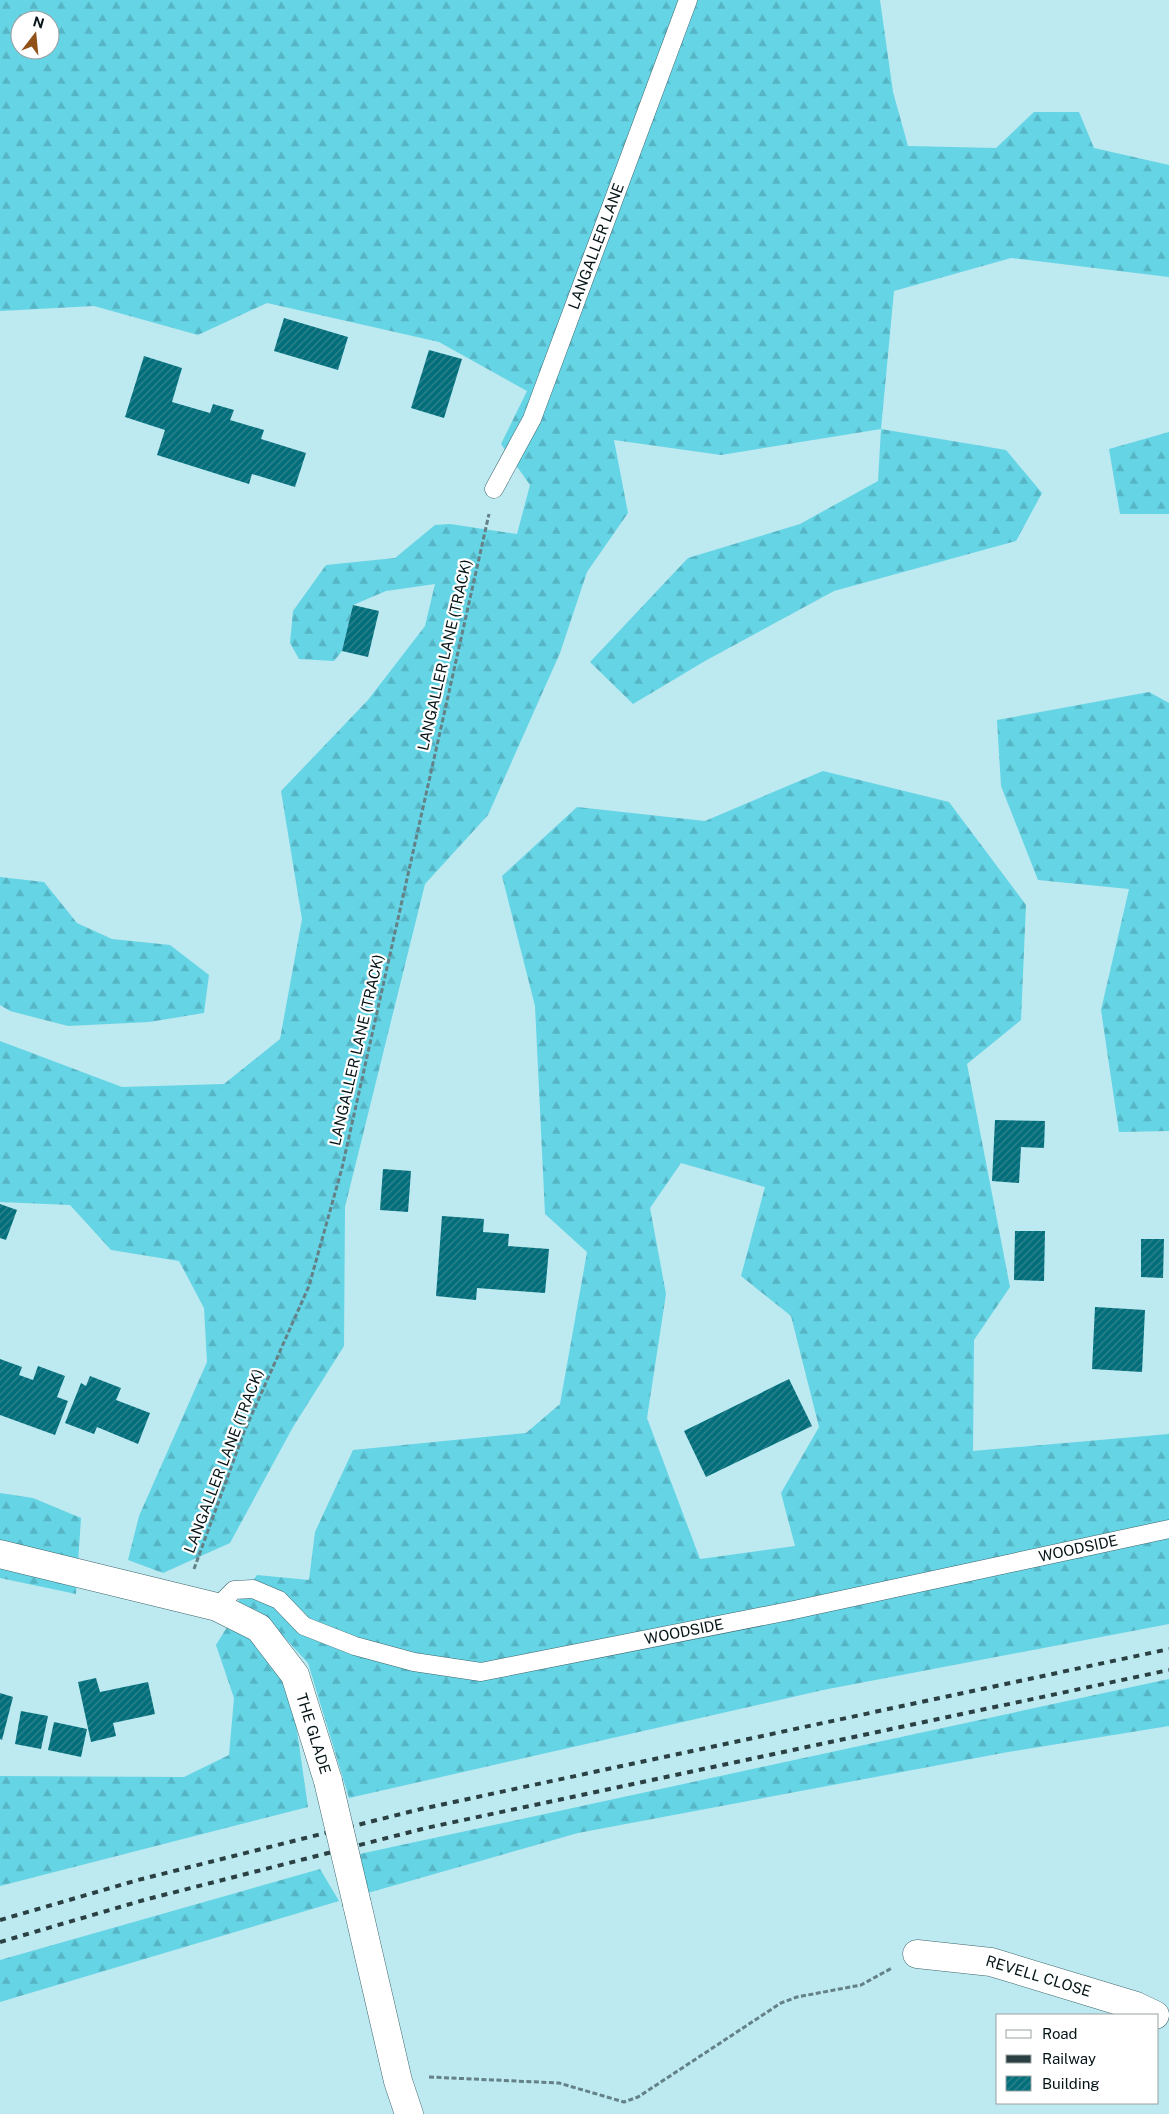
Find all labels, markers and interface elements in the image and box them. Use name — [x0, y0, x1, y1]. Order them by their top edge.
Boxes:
north arrow — [10, 10, 60, 60]
text: N — [31, 13, 46, 32]
street label: LANGALLER LANE — [565, 181, 627, 311]
street label: LANGALLER LANE (TRACK) — [414, 558, 475, 752]
street label: LANGALLER LANE (TRACK) — [326, 953, 387, 1147]
street label: LANGALLER LANE (TRACK) — [181, 1366, 267, 1555]
street label: WOODSIDE — [1037, 1531, 1119, 1565]
street label: WOODSIDE — [643, 1615, 725, 1647]
street label: THE GLADE — [293, 1691, 334, 1776]
street label: REVELL CLOSE — [984, 1952, 1093, 2000]
legend — [996, 2014, 1159, 2104]
text: Road — [1042, 2025, 1078, 2042]
text: Railway — [1042, 2050, 1096, 2067]
text: Building — [1042, 2075, 1100, 2092]

